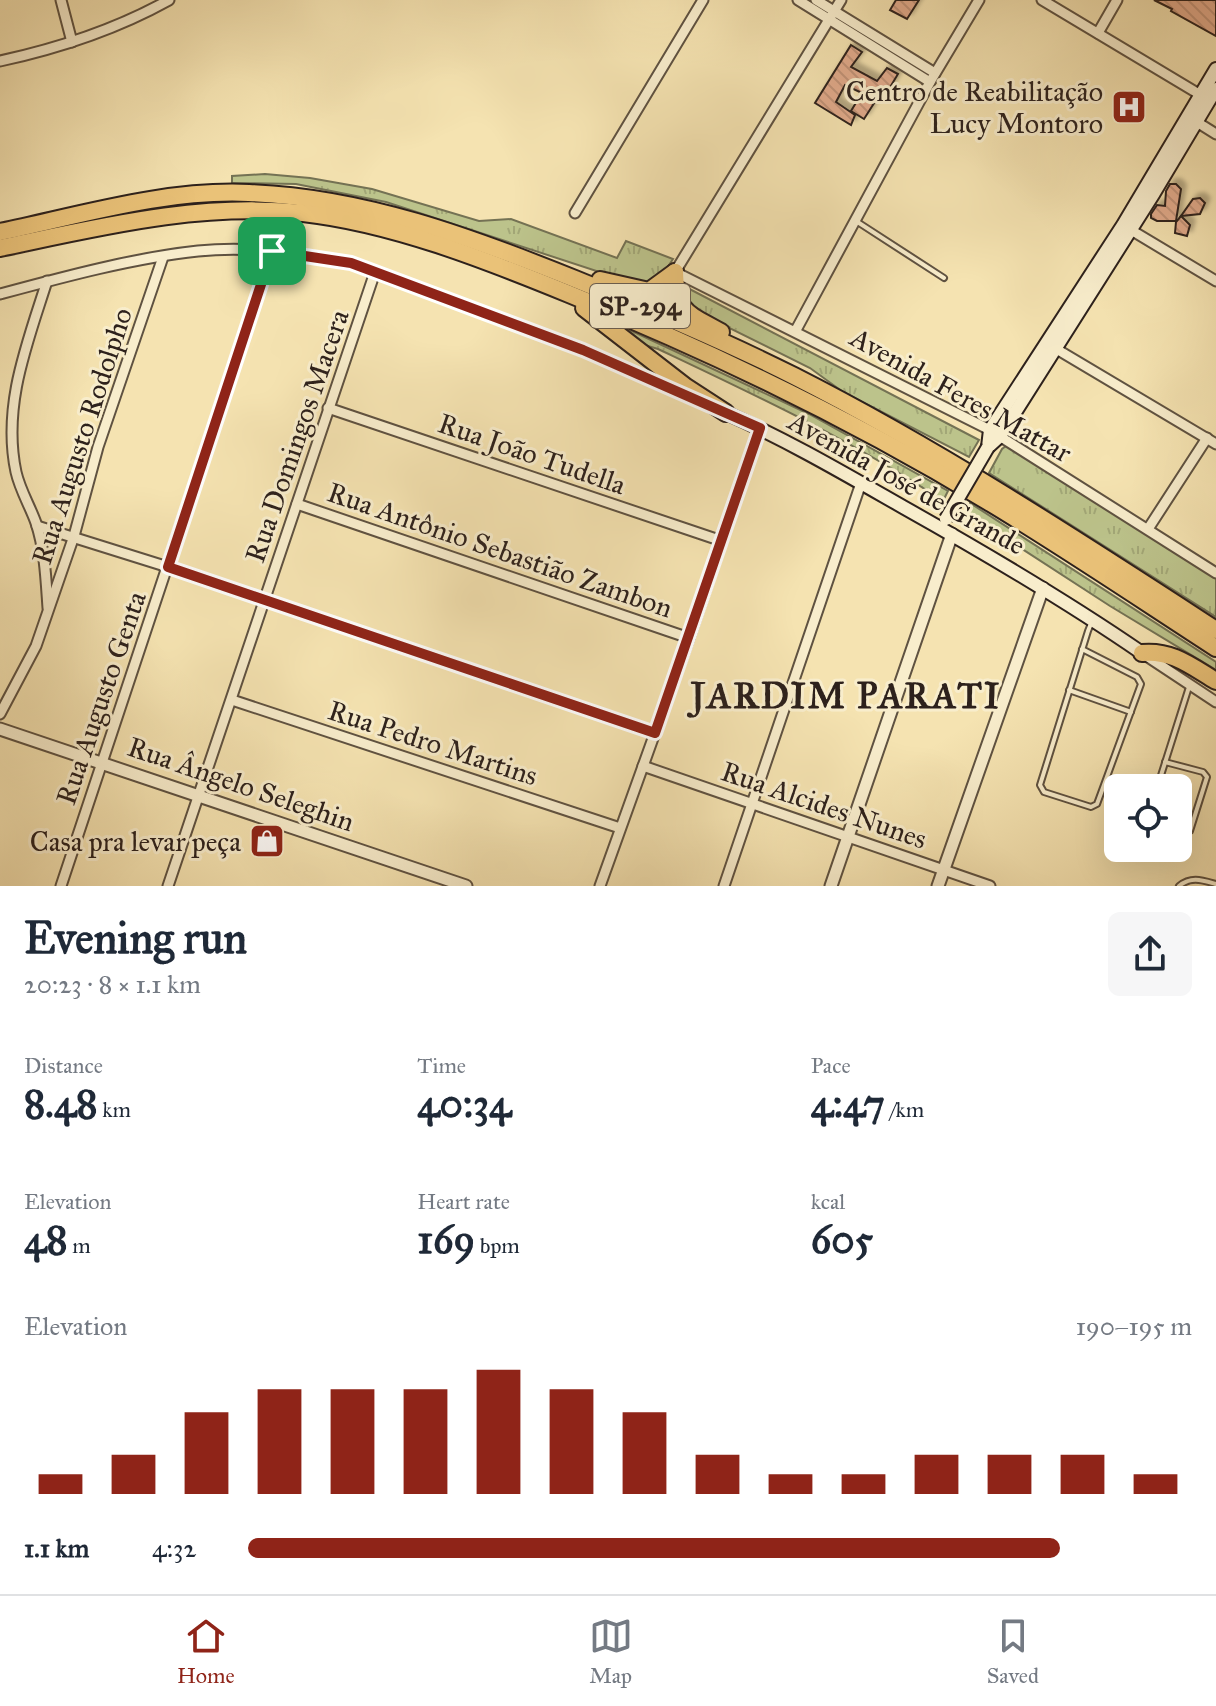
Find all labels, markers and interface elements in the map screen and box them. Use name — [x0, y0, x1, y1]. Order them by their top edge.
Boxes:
place label: Centro de Reabilitação Lucy Montoro — [846, 74, 1103, 141]
hospital icon: Centro de Reabilitação Lucy Montoro — [1110, 88, 1148, 126]
pin — [238, 217, 306, 285]
icon: arrive — [250, 229, 294, 273]
road number: SP-294 — [590, 284, 690, 328]
street label: Rua Augusto Rodolpho — [24, 303, 140, 569]
street label: Rua Domingos Macera — [237, 305, 357, 567]
street label: Avenida Feres Mattar — [843, 319, 1078, 471]
street label: Avenida José de Grande — [782, 403, 1032, 563]
street label: Rua João Tudella — [434, 406, 630, 502]
street label: Rua Antônio Sebastião Zambon — [323, 474, 677, 626]
street label: Rua Augusto Genta — [48, 587, 154, 809]
district label: JARDIM PARATI — [687, 674, 1001, 718]
street label: Rua Pedro Martins — [324, 693, 542, 793]
street label: Rua Ângelo Seleghin — [123, 729, 359, 839]
street label: Rua Alcides Nunes — [717, 753, 931, 857]
map controls — [1104, 774, 1192, 862]
button: locate — [1104, 774, 1192, 862]
shop icon: Casa pra levar peça — [248, 822, 286, 860]
place label: Casa pra levar peça — [30, 824, 241, 859]
text: Evening run — [24, 911, 247, 965]
button: share — [1108, 912, 1192, 996]
text: 20:23 · 8 × 1.1 km — [24, 968, 201, 1000]
text: Distance — [24, 1052, 103, 1079]
text: Time — [417, 1052, 466, 1079]
text: Pace — [811, 1052, 851, 1079]
text: 8.48 — [24, 1079, 98, 1128]
text: 40:34 — [417, 1079, 511, 1128]
text: 4:47 — [811, 1079, 885, 1128]
text: km — [98, 1096, 131, 1123]
text: /km — [885, 1096, 924, 1123]
text: Elevation — [24, 1188, 111, 1215]
text: Heart rate — [417, 1188, 510, 1215]
text: kcal — [811, 1188, 845, 1215]
text: 48 — [24, 1215, 68, 1264]
text: 169 — [417, 1215, 475, 1264]
text: 605 — [811, 1215, 873, 1264]
text: m — [68, 1232, 91, 1259]
text: bpm — [475, 1232, 520, 1259]
text: Elevation — [24, 1310, 127, 1342]
text: 190–195 m — [1076, 1310, 1192, 1342]
text: 1.1 km — [24, 1532, 89, 1564]
text: 4:32 — [152, 1532, 196, 1564]
tab: Home — [177, 1614, 235, 1689]
tab: Map — [589, 1614, 633, 1689]
tab: Saved — [987, 1614, 1039, 1689]

